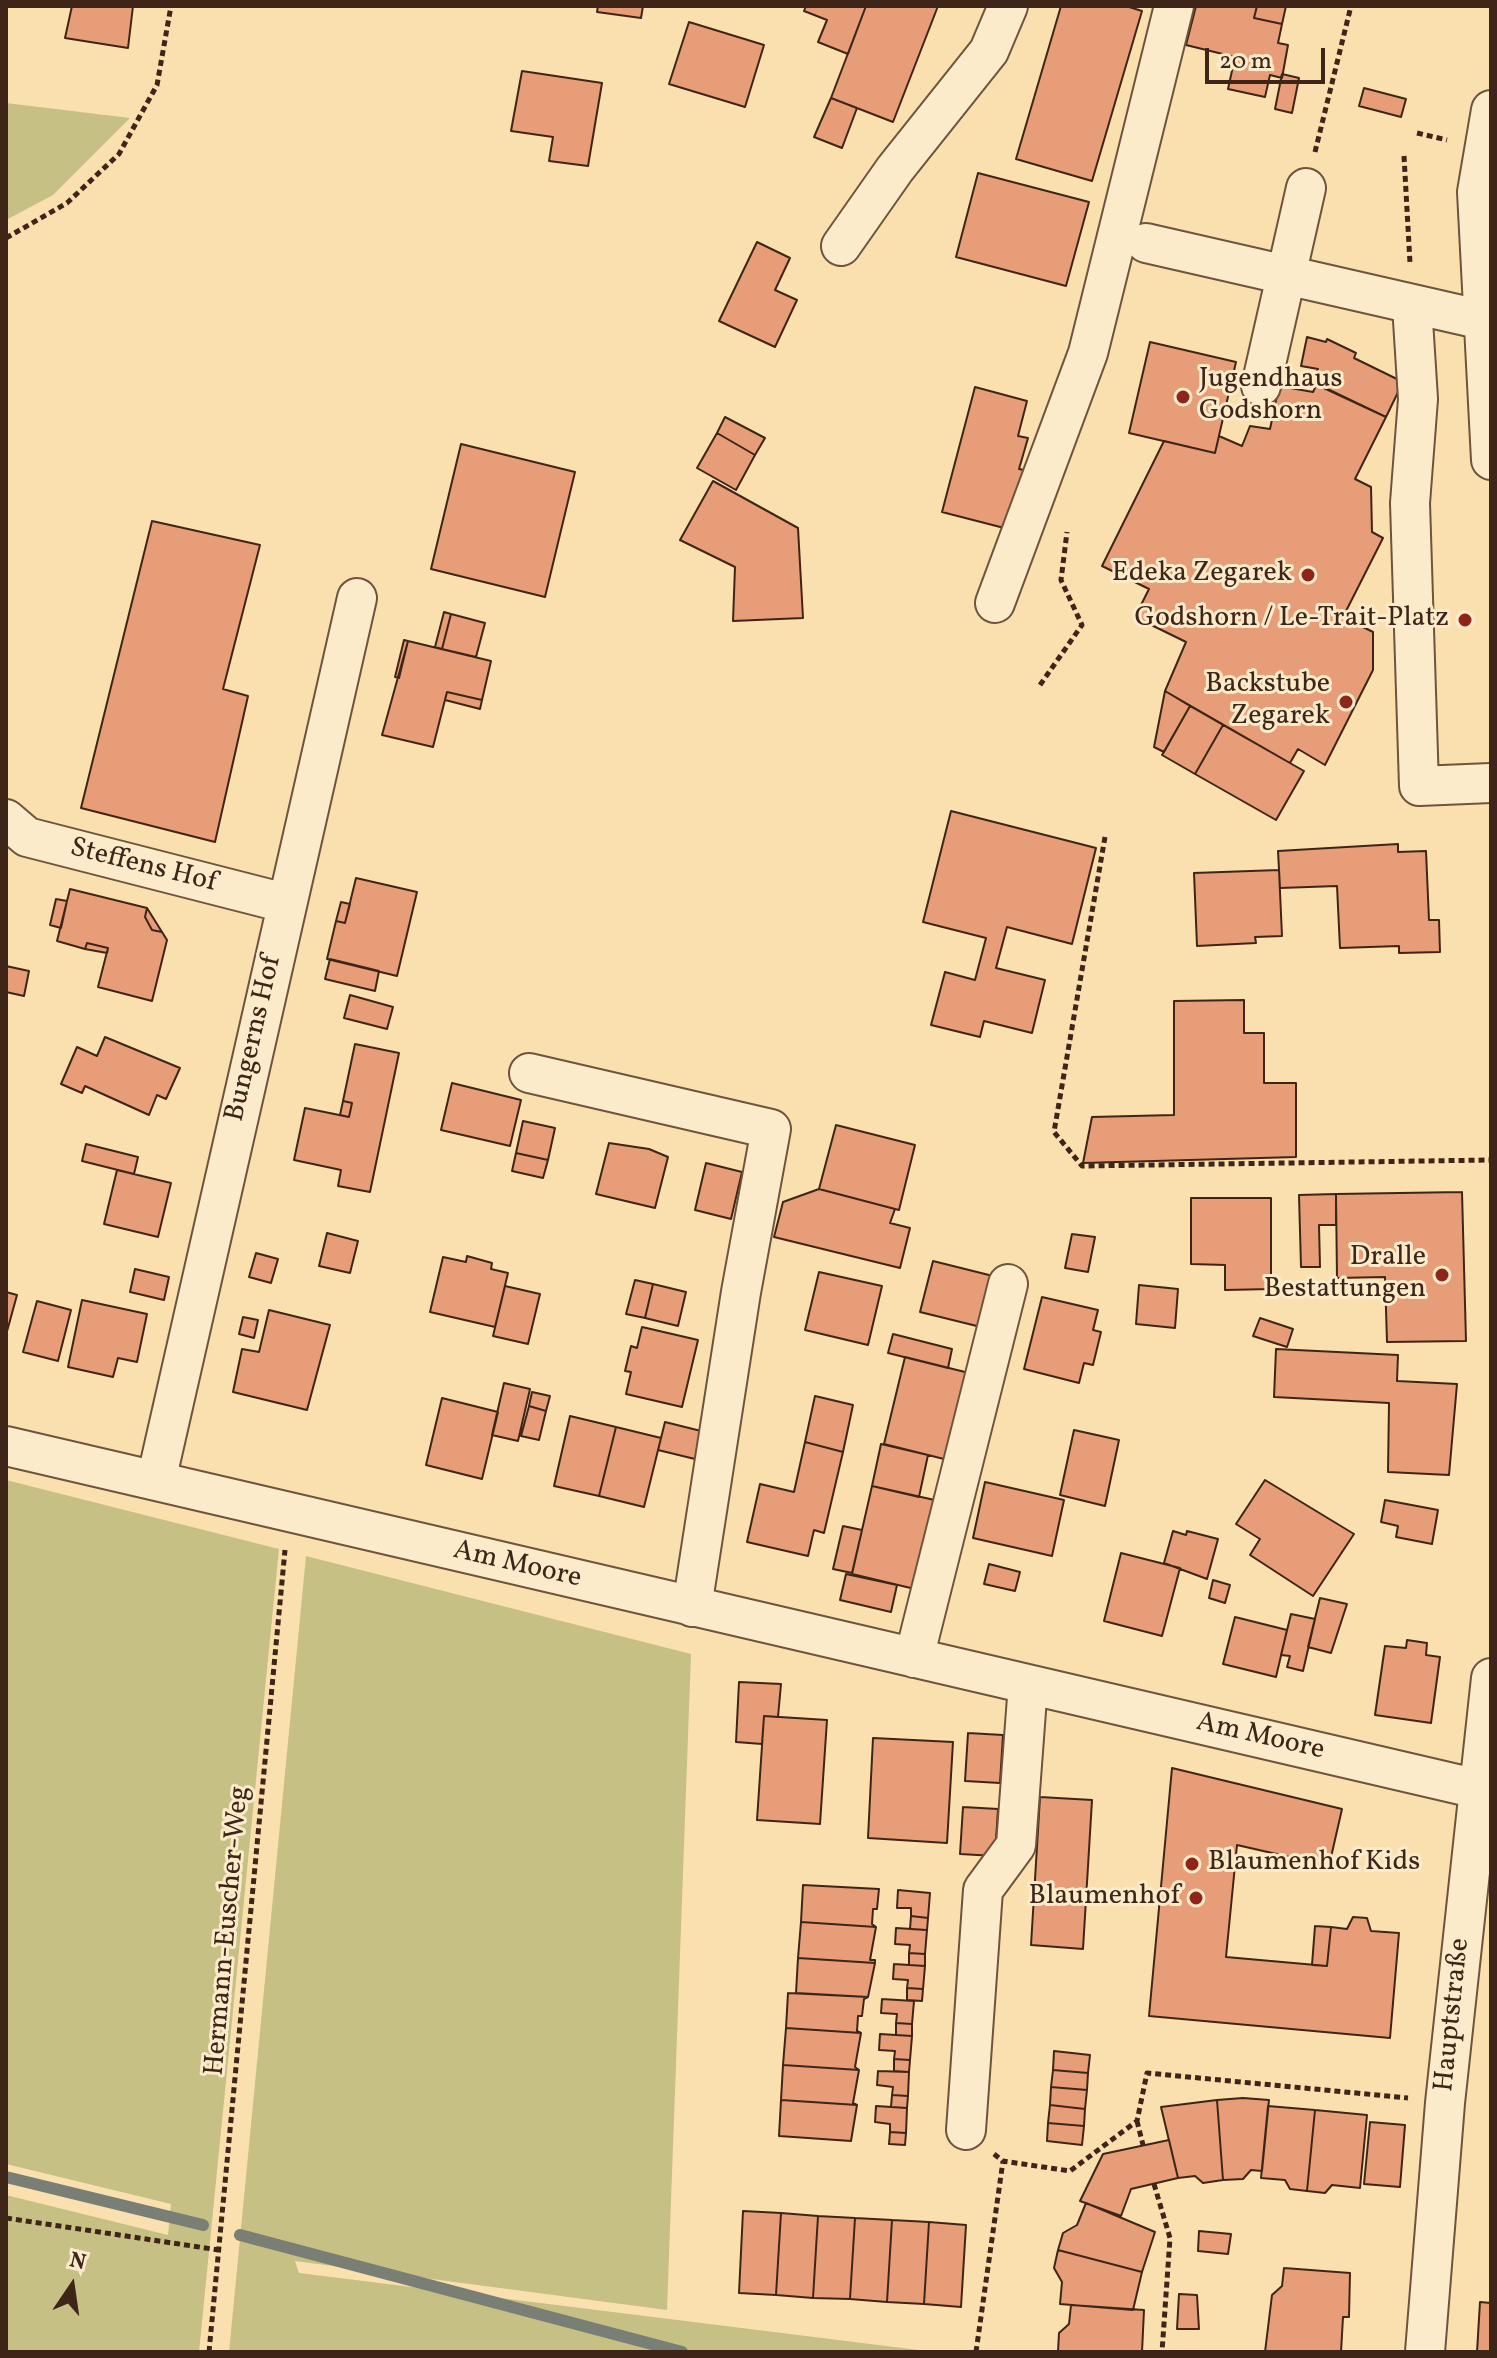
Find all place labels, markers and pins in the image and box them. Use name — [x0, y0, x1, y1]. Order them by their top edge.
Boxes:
place label: Jugendhaus Godshorn — [1199, 364, 1342, 430]
marker: Jugendhaus Godshorn — [1174, 388, 1192, 406]
place label: Edeka Zegarek — [1112, 558, 1292, 592]
marker: Edeka Zegarek — [1299, 566, 1317, 584]
place label: Godshorn / Le-Trait-Platz — [1134, 603, 1449, 637]
marker: Godshorn / Le-Trait-Platz — [1456, 611, 1474, 629]
place label: Backstube Zegarek — [1205, 669, 1330, 735]
marker: Backstube Zegarek — [1337, 693, 1355, 711]
place label: Dralle Bestattungen — [1264, 1242, 1426, 1308]
marker: Dralle Bestattungen — [1433, 1266, 1451, 1284]
place label: Blaumenhof Kids — [1208, 1847, 1420, 1881]
marker: Blaumenhof Kids — [1183, 1855, 1201, 1873]
place label: Blaumenhof — [1029, 1881, 1180, 1915]
marker: Blaumenhof — [1187, 1889, 1205, 1907]

